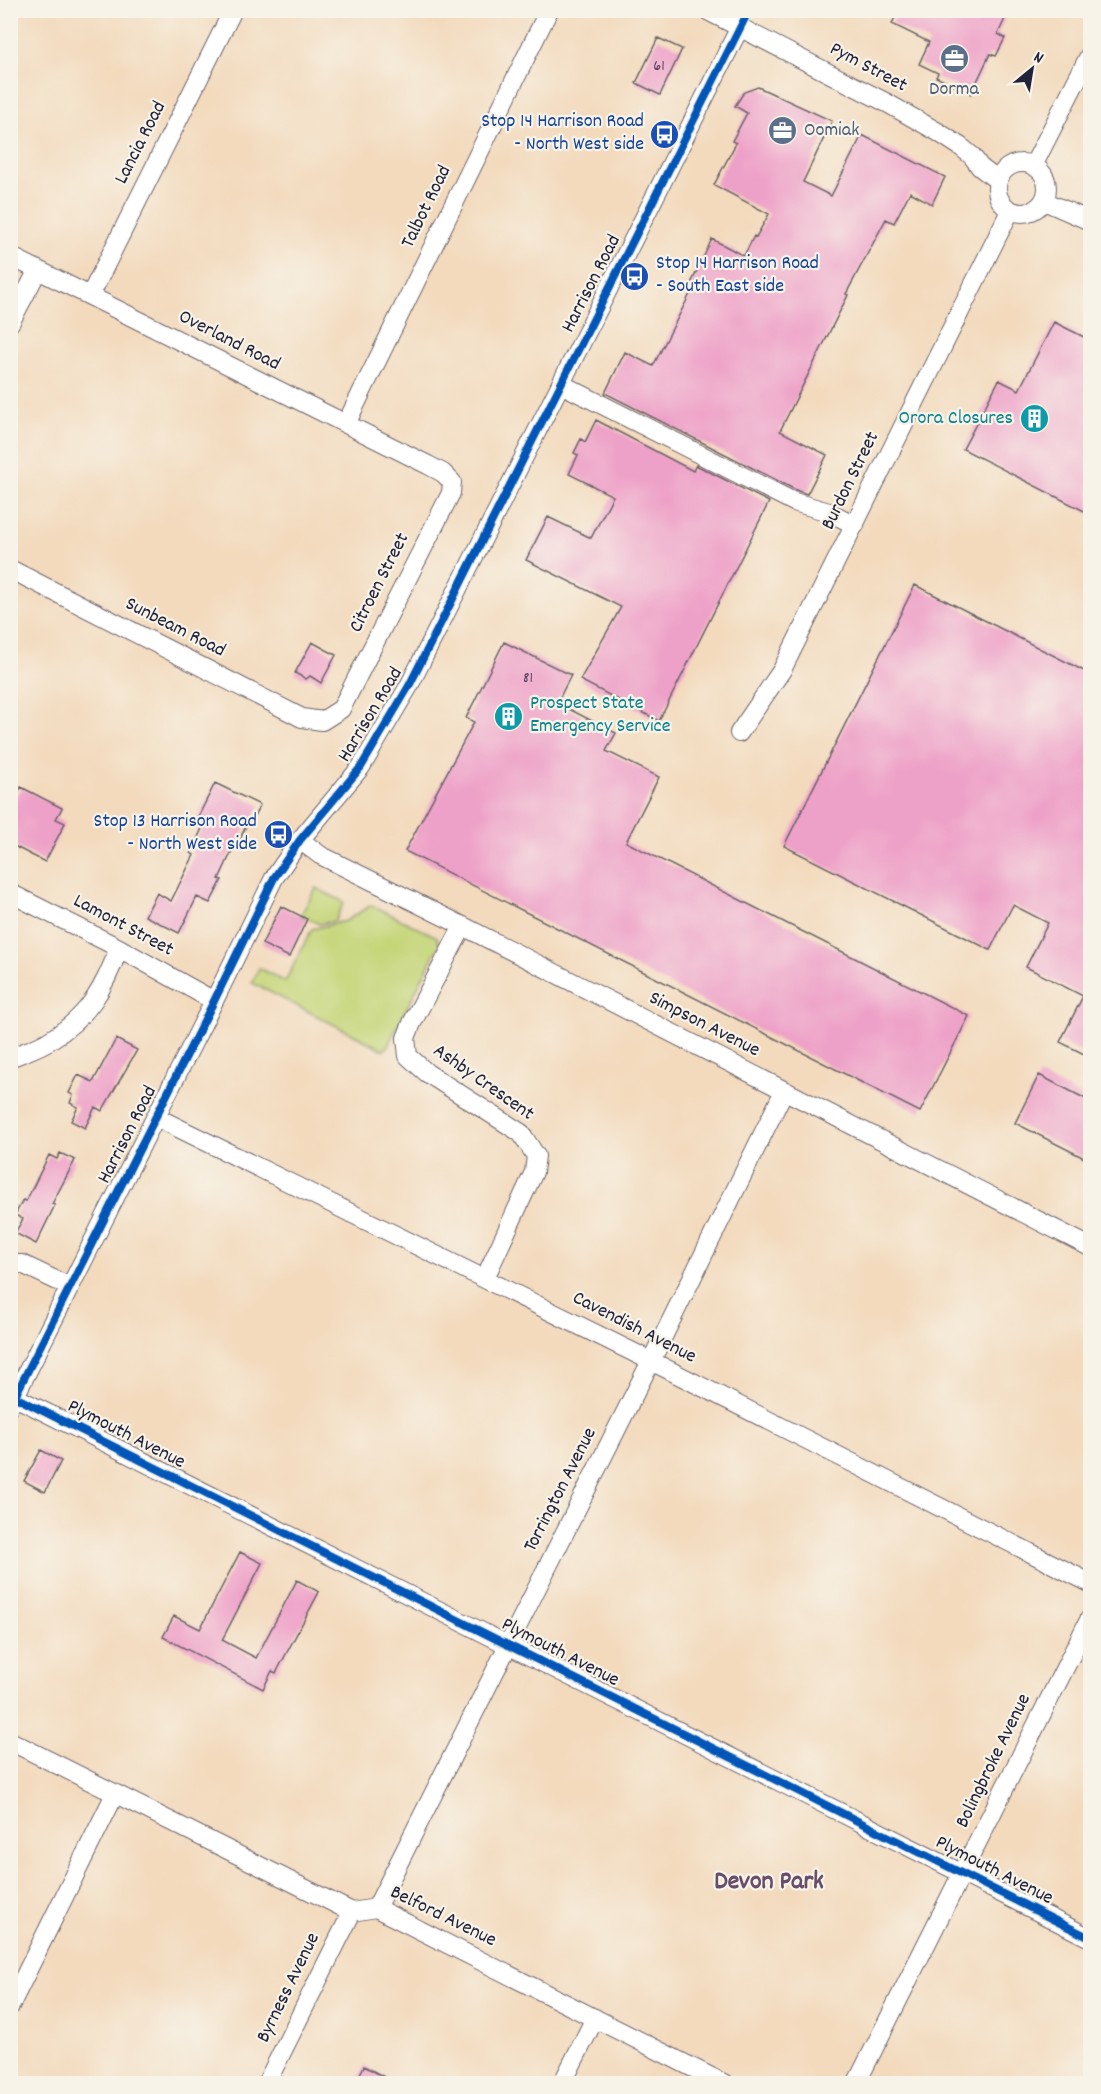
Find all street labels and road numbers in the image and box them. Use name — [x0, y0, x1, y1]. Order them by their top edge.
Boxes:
street label: Pym Street — [824, 36, 912, 100]
street label: Lancia Road — [108, 97, 174, 189]
street label: Talbot Road — [395, 161, 459, 253]
street label: Harrison Road — [555, 230, 629, 338]
street label: Overland Road — [173, 303, 285, 379]
street label: Burdon Street — [815, 427, 887, 535]
street label: Citroen Street — [343, 528, 417, 638]
street label: Sunbeam Road — [120, 591, 230, 665]
street label: Harrison Road — [332, 662, 410, 768]
street label: Lamont Street — [68, 888, 178, 964]
street label: Simpson Avenue — [644, 985, 765, 1065]
street label: Ashby Crescent — [427, 1038, 539, 1128]
street label: Harrison Road — [91, 1081, 165, 1189]
street label: Cavendish Avenue — [567, 1285, 701, 1371]
street label: Plymouth Avenue — [62, 1393, 190, 1477]
street label: Torrington Avenue — [518, 1423, 605, 1557]
street label: Plymouth Avenue — [496, 1611, 624, 1695]
street label: Bolingbroke Avenue — [949, 1689, 1039, 1833]
street label: Plymouth Avenue — [930, 1829, 1058, 1913]
street label: Belford Avenue — [385, 1879, 501, 1955]
street label: Byrness Avenue — [250, 1928, 328, 2048]

